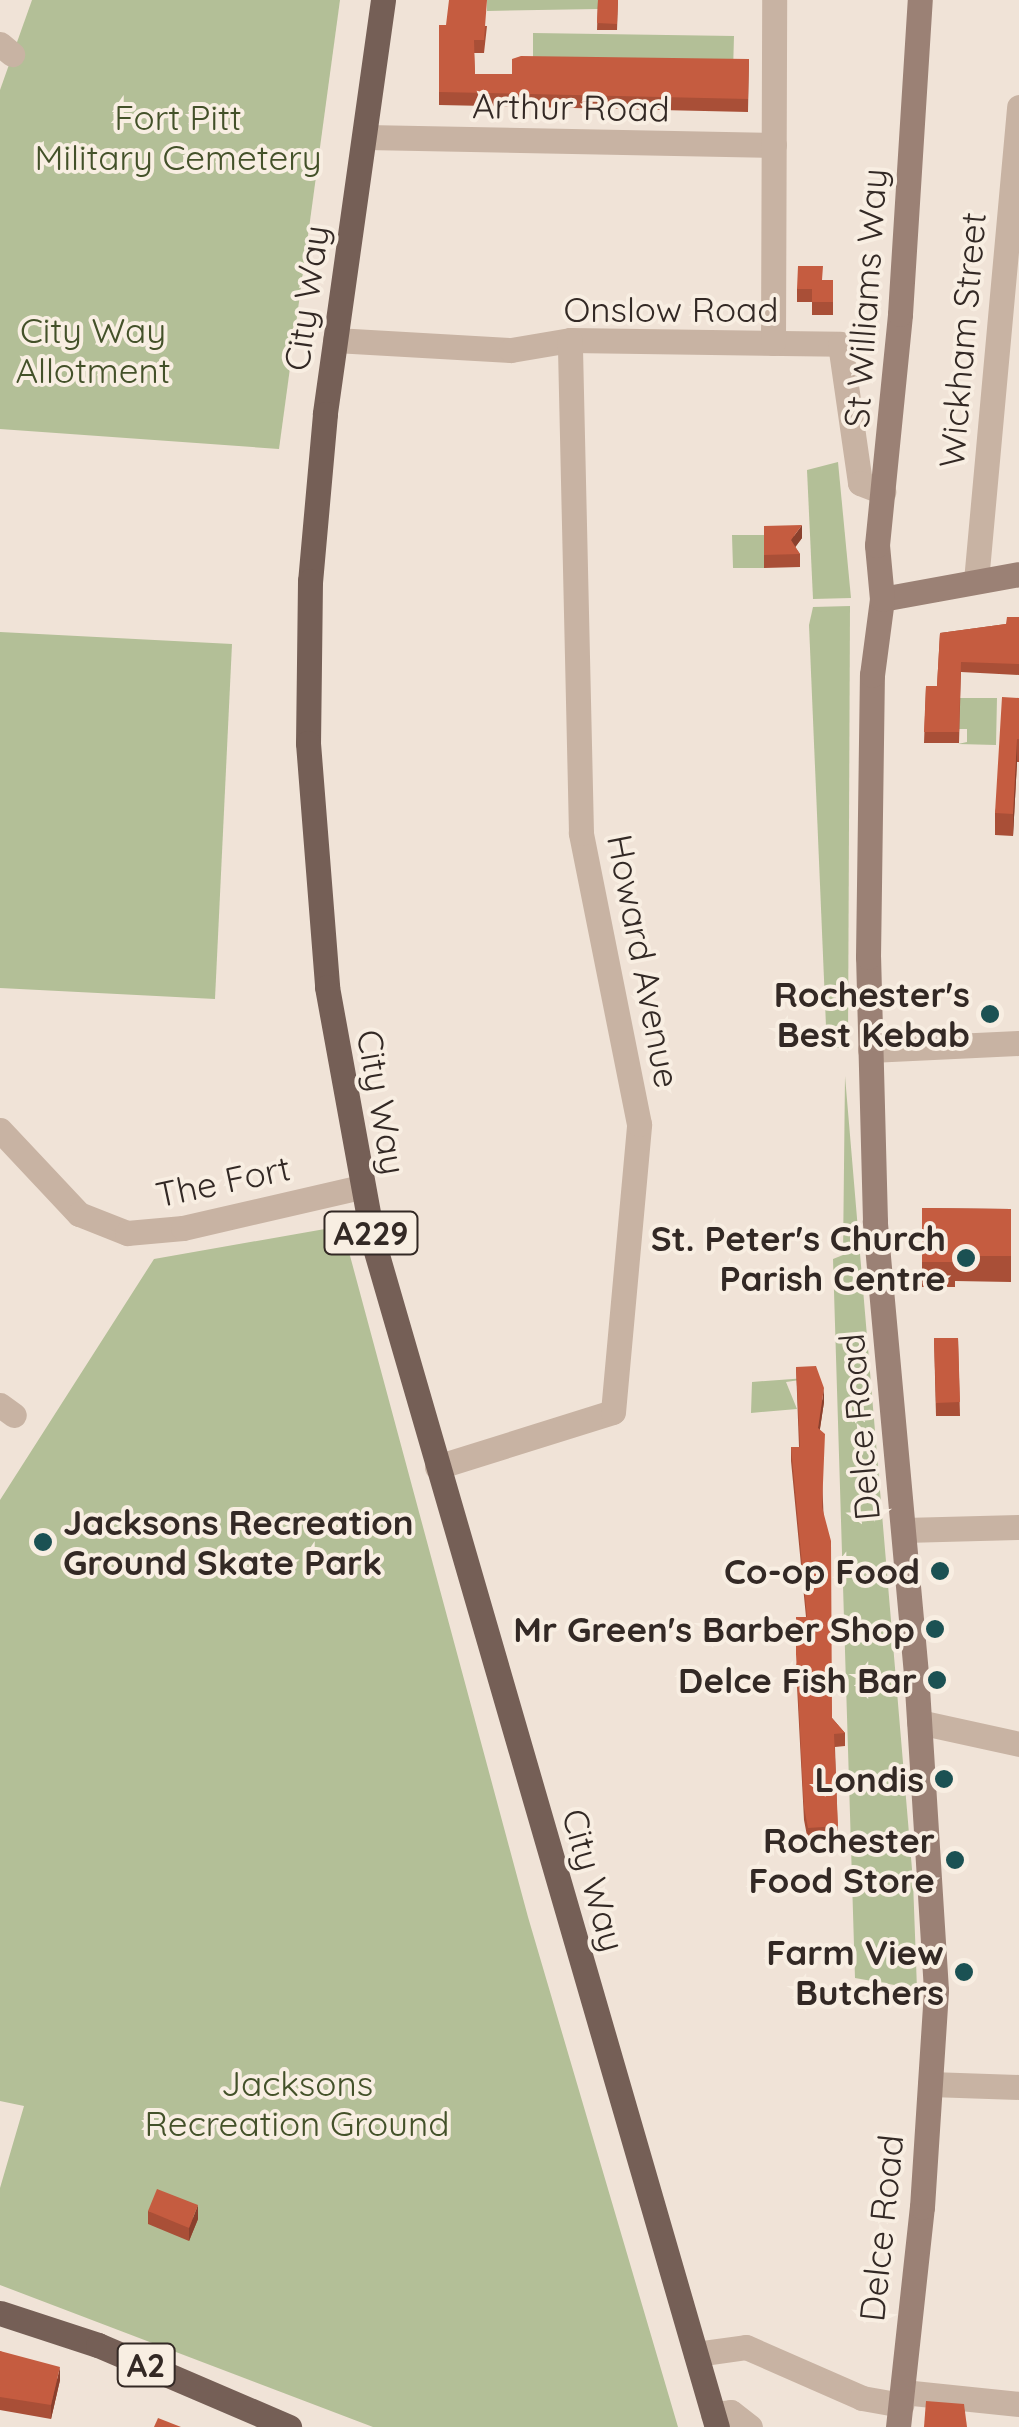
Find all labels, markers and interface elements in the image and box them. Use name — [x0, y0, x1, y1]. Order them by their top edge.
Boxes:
street label: Arthur Road — [472, 84, 670, 130]
park label: Fort Pitt Military Cemetery — [34, 96, 322, 178]
street label: St Williams Way — [835, 167, 895, 429]
street label: Wickham Street — [930, 211, 994, 469]
street label: City Way — [275, 223, 337, 373]
street label: Onslow Road — [563, 288, 779, 330]
park label: City Way Allotment — [15, 309, 171, 391]
street label: Howard Avenue — [599, 831, 689, 1091]
place label: Rochester's Best Kebab — [774, 973, 970, 1055]
marker: Rochester's Best Kebab — [979, 1003, 1001, 1025]
street label: City Way — [349, 1026, 415, 1178]
street label: The Fort — [152, 1146, 294, 1216]
road number: A229 — [321, 1206, 421, 1260]
place label: St. Peter's Church Parish Centre — [651, 1217, 946, 1299]
marker: St. Peter's Church Parish Centre — [955, 1247, 977, 1269]
street label: Delce Road — [830, 1332, 888, 1522]
place label: Jacksons Recreation Ground Skate Park — [63, 1501, 414, 1583]
marker: Jacksons Recreation Ground Skate Park — [32, 1531, 54, 1553]
place label: Co-op Food — [724, 1550, 920, 1592]
marker: Co-op Food — [929, 1560, 951, 1582]
place label: Mr Green's Barber Shop — [513, 1608, 915, 1650]
marker: Mr Green's Barber Shop — [924, 1618, 946, 1640]
place label: Delce Fish Bar — [678, 1659, 917, 1701]
marker: Delce Fish Bar — [926, 1669, 948, 1691]
place label: Londis — [815, 1758, 924, 1800]
marker: Londis — [933, 1768, 955, 1790]
street label: City Way — [554, 1804, 634, 1956]
place label: Rochester Food Store — [748, 1819, 935, 1901]
marker: Rochester Food Store — [944, 1849, 966, 1871]
place label: Farm View Butchers — [766, 1931, 944, 2013]
marker: Farm View Butchers — [953, 1961, 975, 1983]
park label: Jacksons Recreation Ground — [145, 2062, 449, 2144]
street label: Delce Road — [850, 2133, 912, 2323]
road number: A2 — [116, 2338, 176, 2392]

